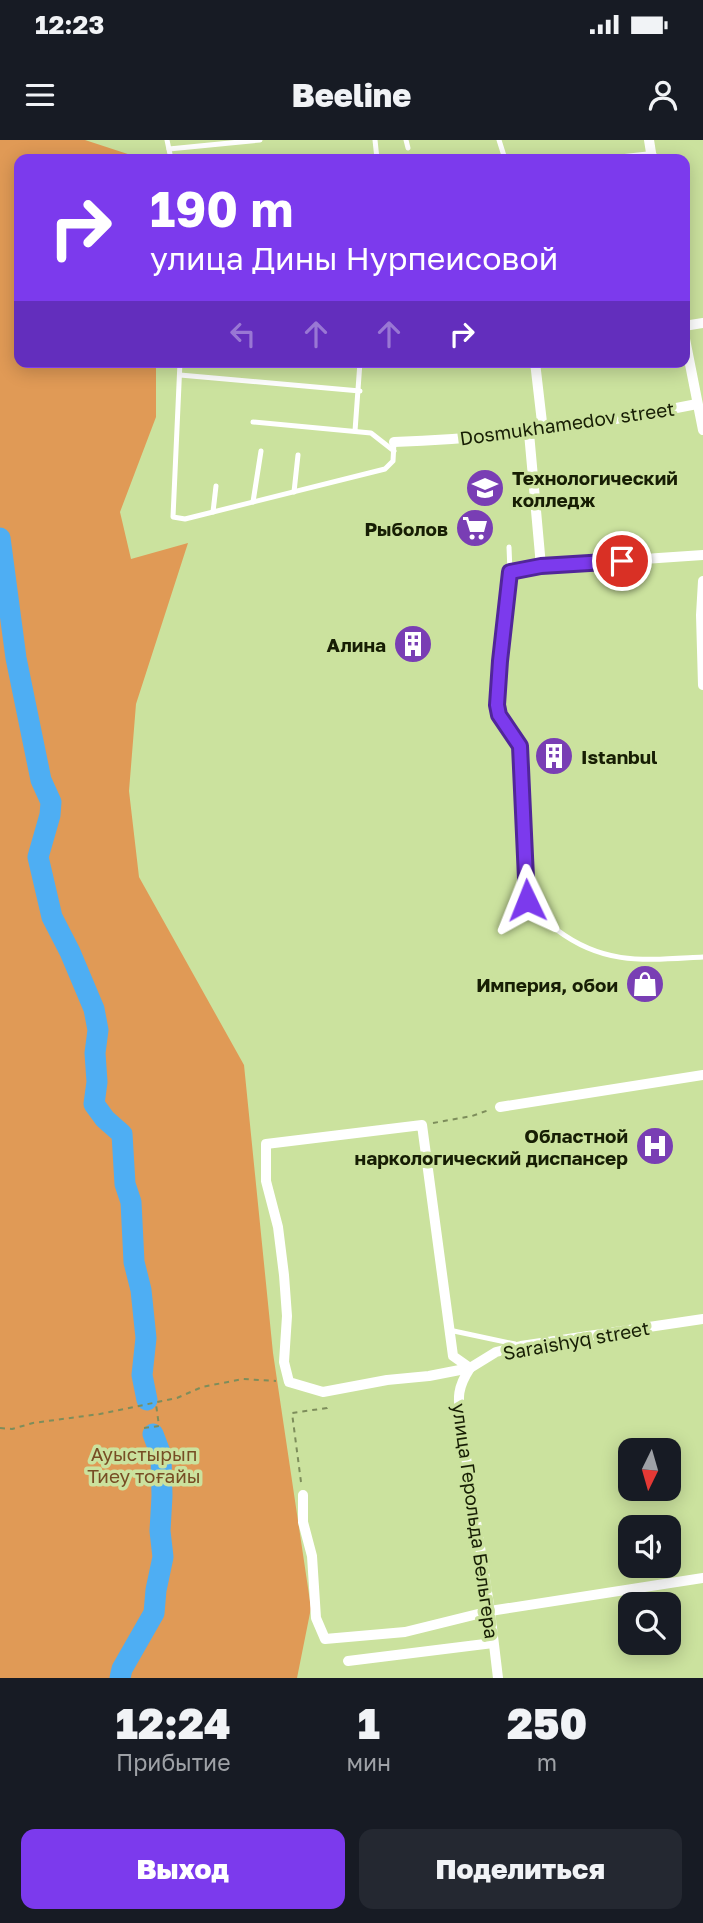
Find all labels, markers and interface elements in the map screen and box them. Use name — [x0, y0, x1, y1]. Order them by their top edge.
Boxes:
text: 12:23 — [35, 9, 104, 40]
icon: menu — [21, 76, 59, 114]
text: Beeline — [292, 76, 411, 114]
icon: person — [644, 76, 682, 114]
text: 190 m — [150, 179, 293, 238]
icon: right — [35, 182, 126, 273]
text: улица Дины Нурпеисовой — [150, 239, 558, 277]
icon: left — [224, 315, 262, 353]
icon: ahead — [297, 315, 335, 353]
icon: ahead — [370, 315, 408, 353]
icon: right — [443, 315, 481, 353]
street label: Dosmukhamedov street — [458, 397, 676, 449]
place label: Технологический колледж — [512, 466, 678, 511]
school or university icon: Технологический колледж — [464, 467, 506, 509]
supermarket icon: Рыболов — [454, 507, 496, 549]
place label: Рыболов — [364, 517, 448, 540]
pin — [592, 531, 652, 591]
icon: arrive — [603, 542, 641, 580]
building icon: Алина — [392, 623, 434, 665]
place label: Алина — [327, 633, 386, 656]
building icon: Istanbul — [533, 735, 575, 777]
place label: Istanbul — [581, 745, 657, 768]
position arrow — [490, 863, 564, 937]
shop icon: Империя, обои — [624, 963, 666, 1005]
place label: Империя, обои — [476, 973, 618, 996]
place label: Областной наркологический диспансер — [355, 1124, 628, 1169]
hospital icon: Областной наркологический диспансер — [634, 1125, 676, 1167]
street label: Saraishyq street — [501, 1316, 651, 1364]
street label: улица Герольда Бельгера — [448, 1402, 504, 1640]
north arrow — [618, 1438, 681, 1502]
map controls — [618, 1438, 681, 1655]
park label: Ауыстырып Тиеу тоғайы — [87, 1442, 201, 1487]
button: sound — [618, 1515, 681, 1578]
button: search — [618, 1592, 681, 1655]
text: 12:24 — [116, 1698, 231, 1748]
text: 1 — [358, 1698, 380, 1748]
text: 250 — [507, 1698, 587, 1748]
text: Прибытие — [116, 1748, 231, 1776]
text: мин — [346, 1748, 391, 1776]
text: m — [537, 1748, 557, 1776]
button: Выход — [21, 1829, 345, 1909]
button: Поделиться — [359, 1829, 682, 1909]

